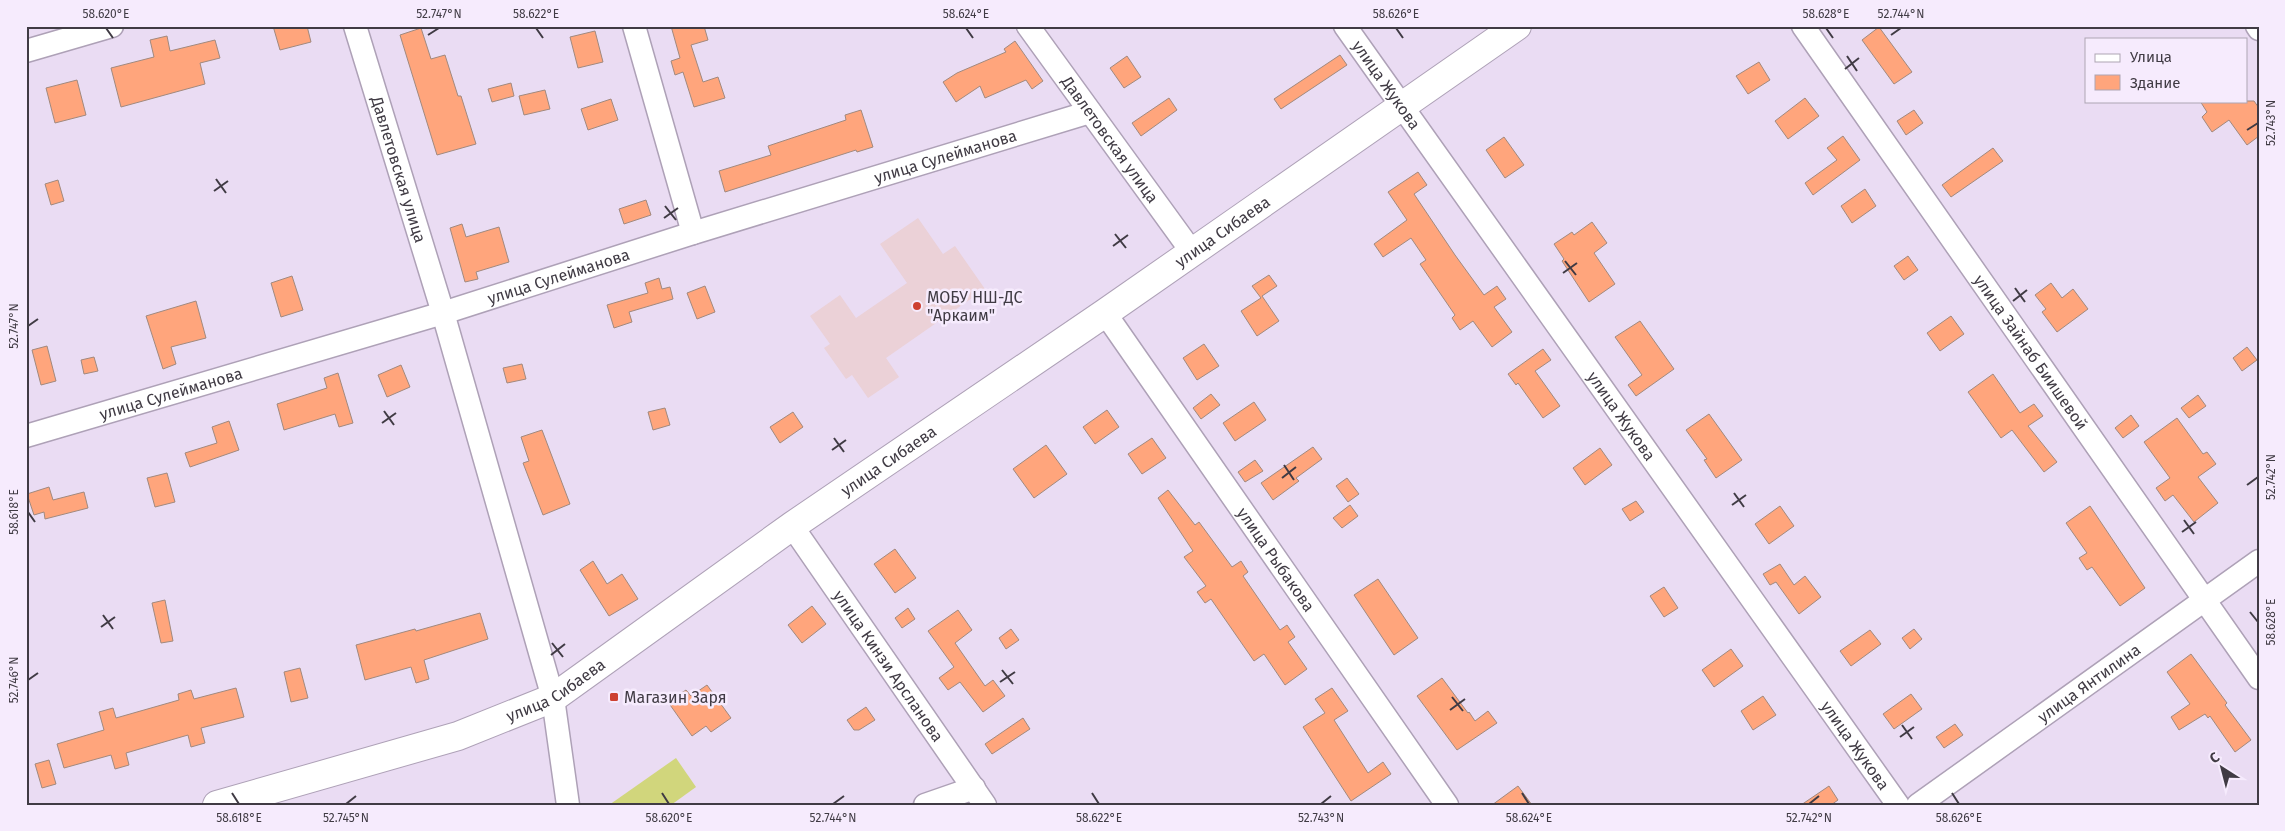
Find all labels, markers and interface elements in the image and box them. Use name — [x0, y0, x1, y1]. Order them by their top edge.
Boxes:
text: 58.620°E — [83, 7, 129, 21]
text: 52.747°N — [416, 7, 462, 21]
text: 58.622°E — [513, 7, 559, 21]
text: 58.624°E — [943, 7, 989, 21]
text: 58.626°E — [1373, 7, 1419, 21]
text: 58.628°E — [1803, 7, 1849, 21]
text: 52.744°N — [1878, 7, 1924, 21]
street label: улица Жукова — [1349, 36, 1425, 133]
legend — [2085, 38, 2248, 102]
text: Улица — [2130, 48, 2172, 66]
street label: Давлетовская улица — [1057, 71, 1163, 206]
text: Здание — [2130, 74, 2180, 92]
street label: Давлетовская улица — [367, 93, 430, 245]
text: 52.743°N — [2264, 100, 2278, 146]
street label: улица Сулейманова — [872, 125, 1019, 187]
street label: улица Сибаева — [1171, 192, 1273, 271]
street label: улица Сулейманова — [485, 244, 632, 308]
street label: улица Зайнаб Биишевой — [1970, 271, 2092, 433]
place label: МОБУ НШ-ДС "Аркаим" — [927, 288, 1023, 325]
marker: МОБУ НШ-ДС "Аркаим" — [911, 300, 923, 312]
text: 52.747°N — [7, 303, 21, 349]
street label: улица Сулейманова — [97, 363, 245, 423]
street label: улица Жукова — [1584, 368, 1660, 464]
street label: улица Сибаева — [837, 421, 940, 500]
text: 52.742°N — [2264, 454, 2278, 500]
text: 58.618°E — [7, 489, 21, 535]
street label: улица Рыбакова — [1233, 504, 1319, 615]
street label: улица Кинзи Арсланова — [830, 586, 948, 745]
text: 58.628°E — [2264, 599, 2278, 645]
street label: улица Янтилина — [2034, 640, 2144, 726]
street label: улица Сибаева — [503, 654, 609, 725]
text: 52.746°N — [7, 657, 21, 703]
place label: Магазин Заря — [624, 688, 727, 707]
marker: Магазин Заря — [608, 691, 620, 703]
street label: улица Жукова — [1817, 697, 1894, 793]
north arrow — [2198, 744, 2248, 794]
text: С — [2206, 749, 2223, 767]
text: 58.618°E — [216, 811, 262, 825]
text: 52.745°N — [323, 811, 369, 825]
text: 58.620°E — [646, 811, 692, 825]
text: 52.744°N — [810, 811, 856, 825]
text: 58.622°E — [1076, 811, 1122, 825]
text: 52.743°N — [1298, 811, 1344, 825]
text: 58.624°E — [1506, 811, 1552, 825]
text: 52.742°N — [1786, 811, 1832, 825]
text: 58.626°E — [1936, 811, 1982, 825]

